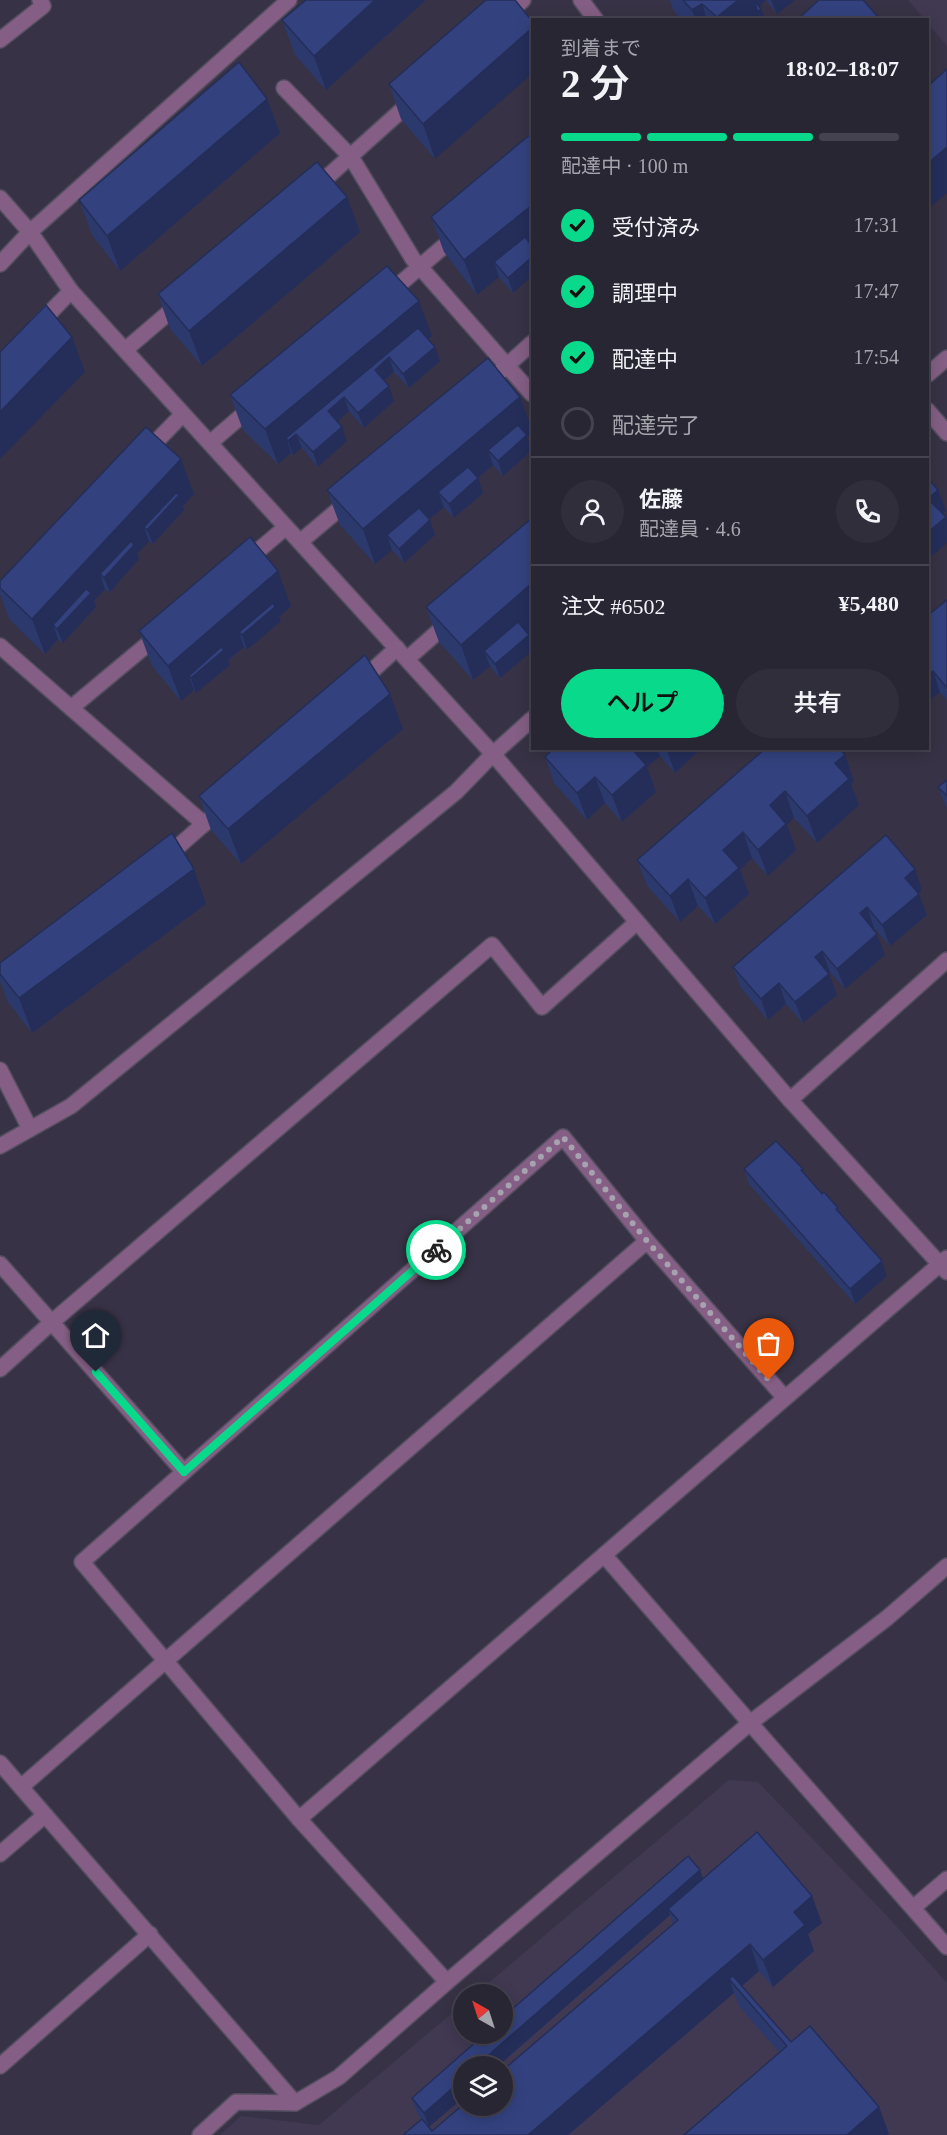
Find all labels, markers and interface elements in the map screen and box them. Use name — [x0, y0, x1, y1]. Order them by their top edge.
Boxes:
text: 到着まで — [561, 37, 641, 59]
text: 18:02–18:07 — [785, 56, 899, 81]
text: 2 分 — [561, 62, 629, 105]
text: 配達中 · 100 m — [561, 155, 688, 177]
icon: check — [561, 209, 594, 242]
text: 17:31 — [853, 214, 899, 236]
text: 受付済み — [612, 215, 700, 240]
icon: check — [561, 275, 594, 308]
text: 17:47 — [853, 280, 899, 302]
text: 調理中 — [612, 281, 678, 306]
icon: check — [561, 341, 594, 374]
text: 17:54 — [853, 346, 899, 368]
text: 配達中 — [612, 347, 678, 372]
text: 配達完了 — [612, 413, 700, 438]
button: person — [561, 480, 624, 543]
button: phone — [836, 480, 899, 543]
text: 佐藤 — [639, 487, 683, 512]
text: 配達員 · 4.6 — [639, 518, 741, 540]
text: ¥5,480 — [839, 591, 899, 616]
text: 注文 #6502 — [561, 594, 666, 619]
button: ヘルプ — [561, 669, 724, 738]
button: 共有 — [736, 669, 899, 738]
courier — [406, 1220, 466, 1280]
icon: bike — [420, 1234, 453, 1267]
pin — [70, 1310, 121, 1372]
pin — [743, 1318, 794, 1380]
icon: home — [79, 1319, 112, 1352]
icon: bag — [752, 1327, 785, 1360]
north arrow — [453, 1984, 513, 2044]
map controls — [453, 1984, 513, 2116]
button: layers — [453, 2056, 513, 2116]

